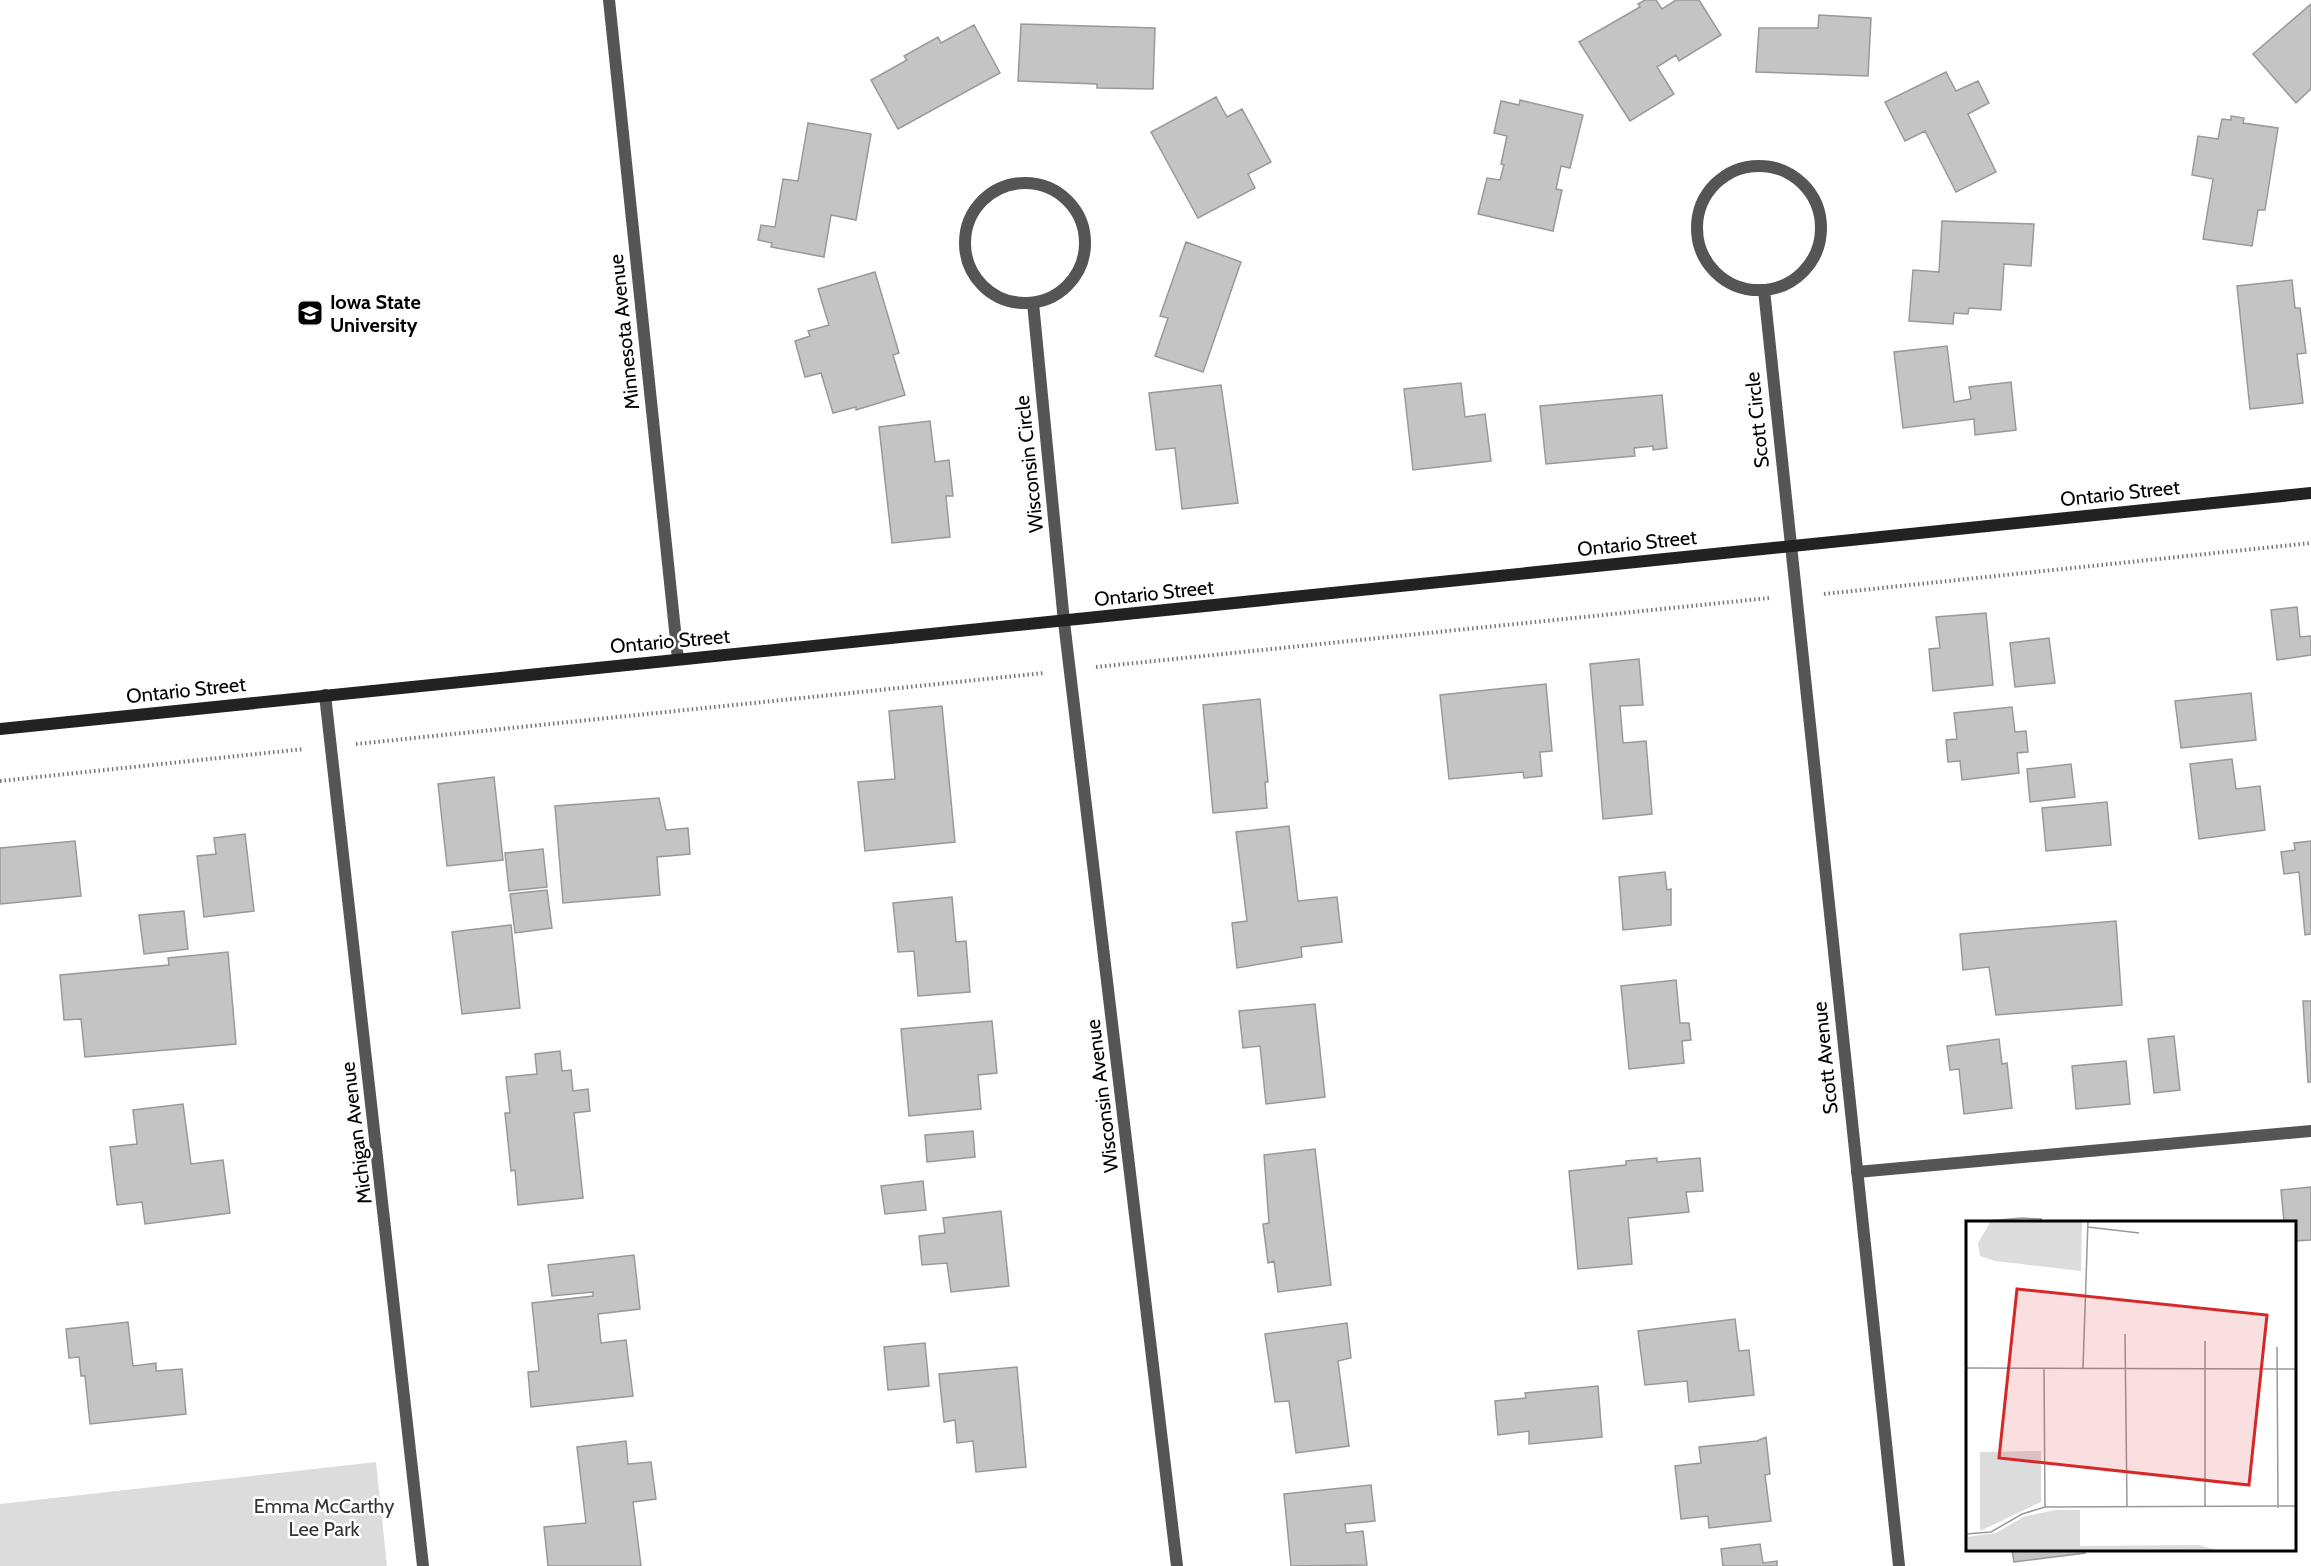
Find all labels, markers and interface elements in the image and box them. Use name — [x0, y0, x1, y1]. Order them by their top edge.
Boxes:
street label: Minnesota Avenue — [604, 253, 644, 411]
place label: Iowa State University — [330, 290, 421, 337]
school or university icon: Iowa State University — [295, 298, 325, 328]
street label: Scott Circle — [1740, 371, 1774, 469]
street label: Wisconsin Circle — [1010, 394, 1048, 534]
street label: Ontario Street — [2059, 475, 2181, 511]
street label: Ontario Street — [1576, 525, 1698, 561]
street label: Ontario Street — [1093, 575, 1215, 611]
street label: Ontario Street — [609, 624, 731, 658]
street label: Ontario Street — [125, 672, 247, 708]
street label: Scott Avenue — [1807, 1001, 1843, 1115]
street label: Wisconsin Avenue — [1081, 1018, 1123, 1174]
street label: Michigan Avenue — [335, 1061, 377, 1205]
inset map — [1966, 1221, 2296, 1551]
park label: Emma McCarthy Lee Park — [254, 1494, 394, 1541]

